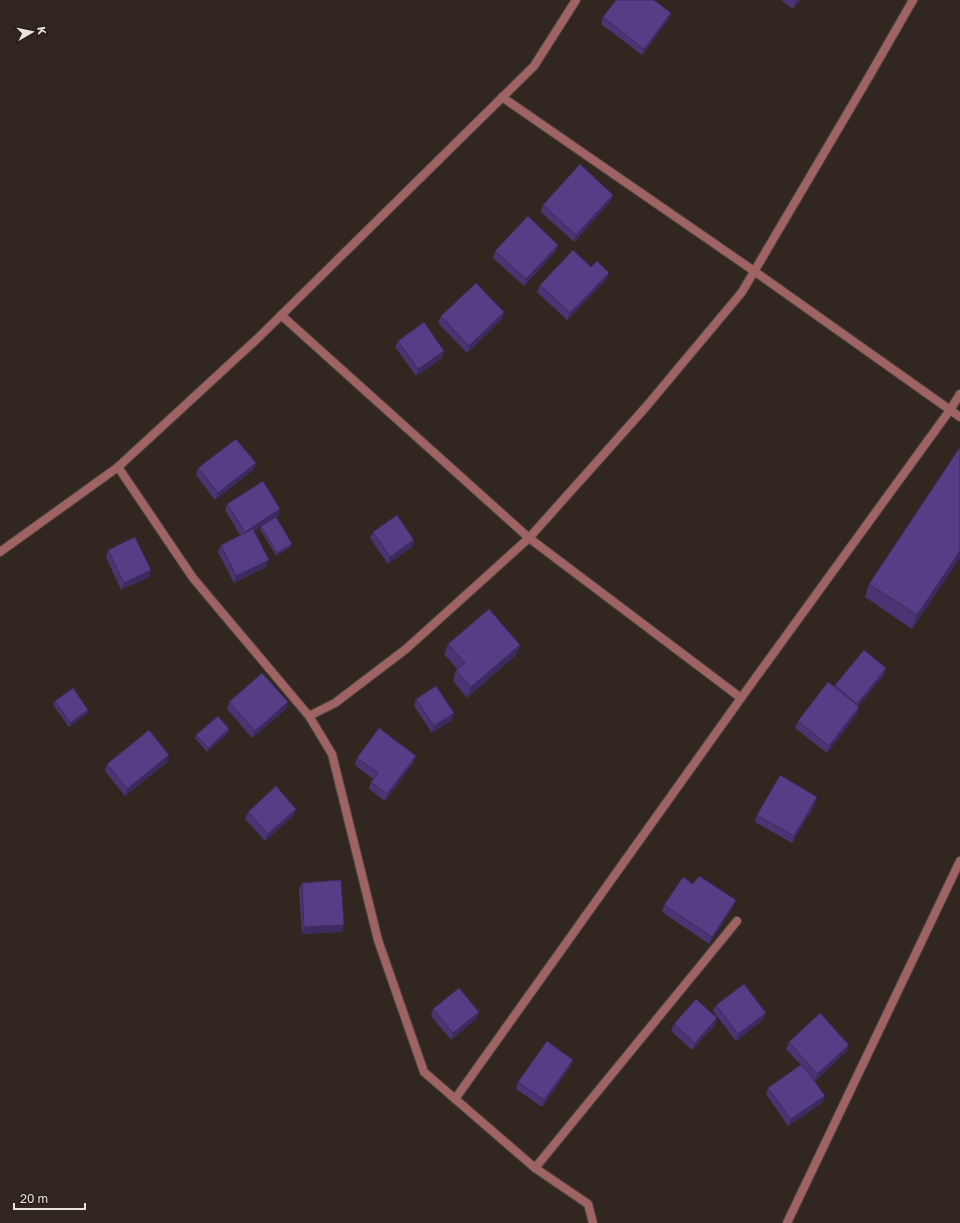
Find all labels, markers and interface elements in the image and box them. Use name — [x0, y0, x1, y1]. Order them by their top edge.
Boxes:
north arrow — [12, 12, 52, 52]
text: K — [35, 25, 49, 35]
scale bar — [14, 1185, 85, 1211]
text: 20 m — [20, 1191, 48, 1206]

